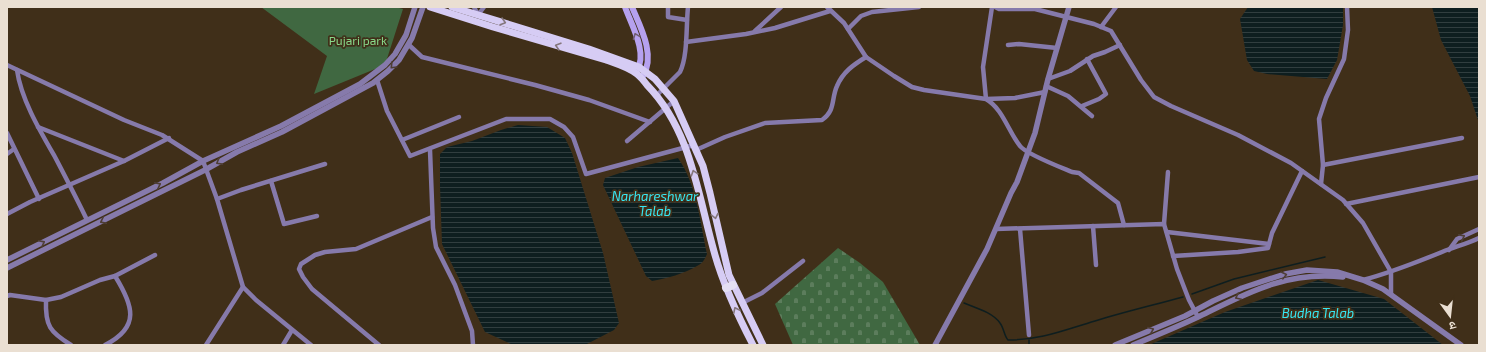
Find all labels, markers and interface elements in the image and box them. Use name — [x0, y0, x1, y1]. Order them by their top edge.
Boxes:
one-way arrow — [499, 17, 506, 26]
park label: Pujari park — [329, 33, 387, 48]
one-way arrow — [633, 33, 641, 40]
one-way arrow — [554, 42, 561, 51]
one-way arrow — [390, 61, 398, 69]
one-way arrow — [216, 158, 223, 165]
one-way arrow — [690, 169, 699, 176]
one-way arrow — [154, 182, 162, 190]
water label: Narhareshwar Talab — [612, 188, 699, 219]
one-way arrow — [711, 213, 719, 220]
one-way arrow — [99, 216, 107, 224]
one-way arrow — [1458, 234, 1465, 242]
one-way arrow — [38, 240, 45, 248]
one-way arrow — [1281, 271, 1287, 279]
one-way arrow — [1234, 292, 1242, 300]
north arrow — [1430, 296, 1470, 336]
water label: Budha Talab — [1282, 305, 1354, 321]
one-way arrow — [733, 307, 741, 314]
text: उ — [1447, 319, 1458, 333]
one-way arrow — [1148, 326, 1155, 334]

